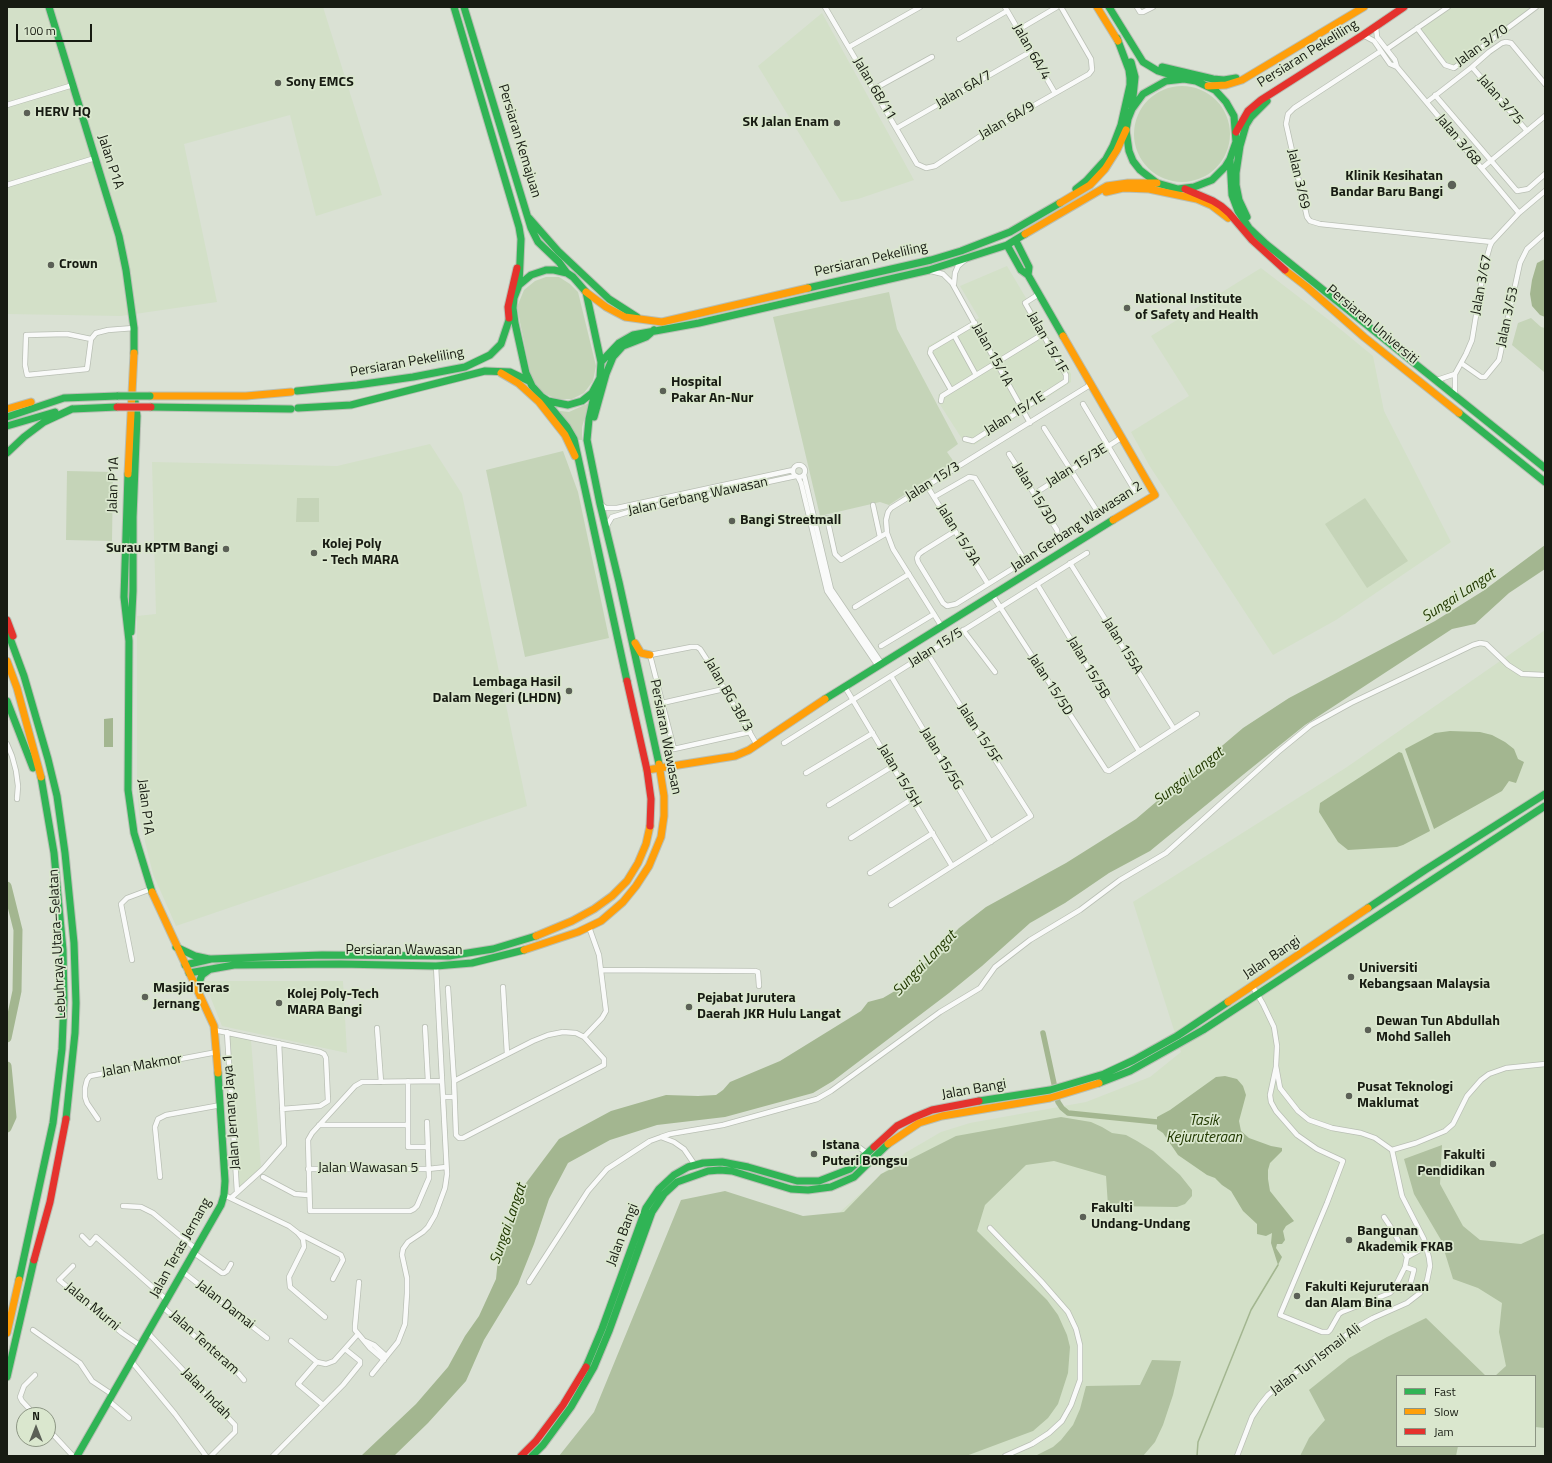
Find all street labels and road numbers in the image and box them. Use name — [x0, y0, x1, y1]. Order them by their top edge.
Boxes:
street label: Persiaran Pekeliling — [1255, 16, 1361, 92]
street label: Jalan 6A/4 — [1008, 21, 1054, 83]
street label: Jalan 3/70 — [1452, 21, 1512, 71]
street label: Jalan 6B/11 — [849, 55, 899, 123]
street label: Jalan 6A/7 — [933, 67, 995, 113]
street label: Jalan 3/75 — [1474, 71, 1526, 129]
street label: Persiaran Kemajuan — [494, 82, 544, 200]
street label: Jalan 6A/9 — [976, 98, 1038, 144]
street label: Jalan 3/68 — [1432, 111, 1484, 169]
street label: Jalan P1A — [93, 133, 127, 191]
street label: Jalan 3/69 — [1283, 147, 1313, 211]
street label: Persiaran Pekeliling — [813, 239, 929, 281]
street label: Jalan 3/67 — [1468, 253, 1496, 317]
street label: Persiaran Universiti — [1323, 282, 1421, 368]
street label: Jalan 3/53 — [1493, 285, 1523, 349]
street label: Jalan 15/1F — [1023, 309, 1071, 377]
street label: Jalan 15/1A — [968, 321, 1016, 389]
street label: Persiaran Pekeliling — [349, 345, 465, 381]
street label: Jalan 15/1E — [981, 389, 1049, 439]
street label: Jalan 15/3E — [1043, 441, 1111, 491]
street label: Jalan P1A — [105, 457, 123, 513]
street label: Jalan 15/3 — [903, 459, 963, 505]
street label: Jalan 15/3D — [1008, 460, 1060, 528]
street label: Jalan Gerbang Wawasan — [627, 474, 769, 520]
street label: Jalan Gerbang Wawasan 2 — [1008, 478, 1146, 576]
street label: Jalan 15/3A — [932, 501, 984, 569]
street label: Jalan 155A — [1098, 615, 1146, 677]
street label: Jalan 15/5 — [906, 625, 966, 671]
street label: Jalan 15/5B — [1063, 634, 1113, 702]
street label: Jalan 15/5D — [1024, 651, 1076, 719]
street label: Jalan BG 3B/3 — [700, 655, 756, 735]
street label: Persiaran Wawasan — [646, 678, 684, 796]
street label: Jalan 15/5F — [953, 701, 1005, 767]
street label: Jalan 15/5G — [916, 725, 966, 793]
street label: Jalan 15/5H — [874, 741, 924, 811]
street label: Jalan P1A — [133, 778, 157, 836]
street label: Lebuhraya Utara–Selatan — [46, 869, 70, 1019]
street label: Jalan Bangi — [1240, 933, 1304, 983]
street label: Persiaran Wawasan — [345, 943, 463, 959]
street label: Jalan Makmor — [100, 1051, 184, 1081]
street label: Jalan Jernang Jaya 1 — [220, 1054, 244, 1170]
street label: Jalan Bangi — [940, 1076, 1008, 1104]
street label: Jalan Wawasan 5 — [318, 1161, 418, 1177]
street label: Jalan Teras Jernang — [147, 1195, 215, 1301]
street label: Jalan Bangi — [603, 1201, 643, 1269]
street label: Jalan Damai — [192, 1277, 258, 1333]
street label: Jalan Murni — [61, 1279, 123, 1335]
street label: Jalan Tenteram — [166, 1307, 242, 1379]
street label: Jalan Tun Ismail Ali — [1268, 1321, 1364, 1399]
street label: Jalan Indah — [177, 1365, 235, 1423]

